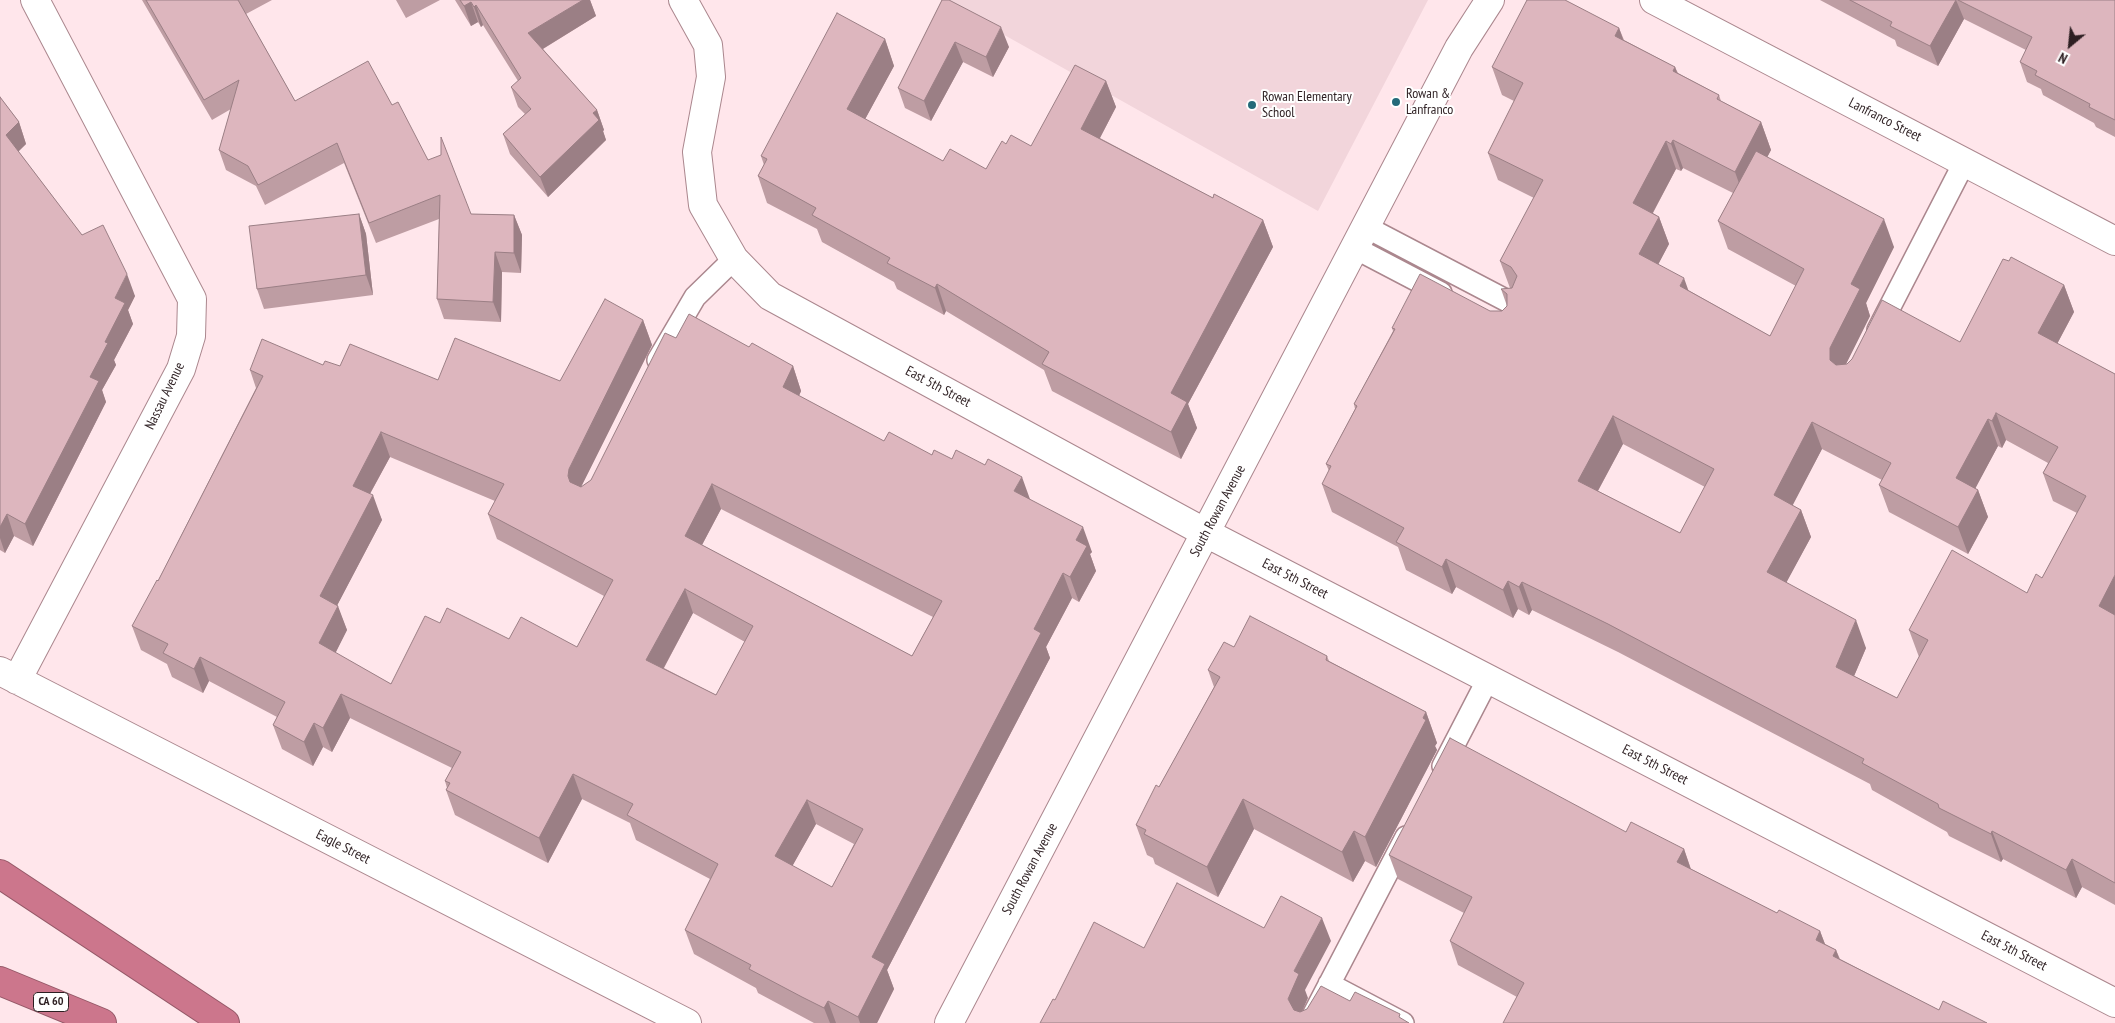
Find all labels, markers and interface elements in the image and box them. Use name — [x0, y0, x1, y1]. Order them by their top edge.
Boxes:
north arrow — [2045, 20, 2095, 70]
text: N — [2055, 49, 2071, 68]
place label: Rowan & Lanfranco — [1406, 86, 1453, 118]
place label: Rowan Elementary School — [1262, 89, 1352, 121]
street label: Lanfranco Street — [1846, 95, 1924, 145]
marker: Rowan & Lanfranco — [1390, 96, 1402, 108]
marker: Rowan Elementary School — [1246, 99, 1258, 111]
street label: Nassau Avenue — [142, 360, 188, 432]
street label: East 5th Street — [903, 363, 973, 411]
street label: South Rowan Avenue — [1187, 462, 1249, 560]
street label: East 5th Street — [1259, 555, 1331, 603]
street label: East 5th Street — [1619, 741, 1691, 789]
street label: South Rowan Avenue — [999, 820, 1061, 918]
street label: Eagle Street — [313, 826, 373, 868]
street label: East 5th Street — [1978, 927, 2050, 975]
road number: CA 60 — [34, 992, 68, 1012]

